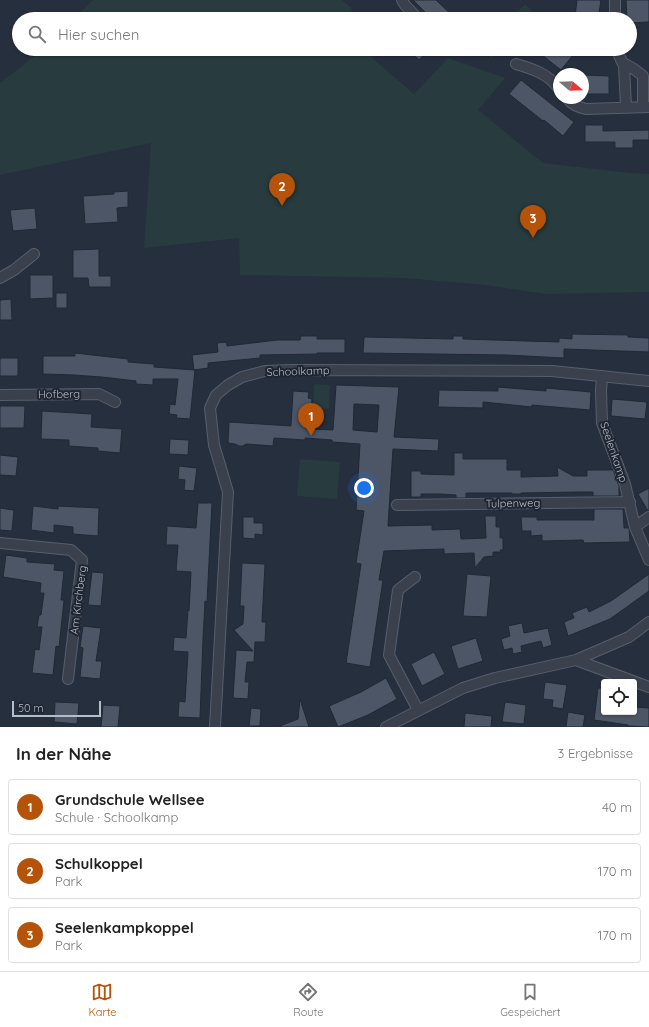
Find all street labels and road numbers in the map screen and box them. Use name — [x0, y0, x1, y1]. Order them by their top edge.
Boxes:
street label: Schoolkamp — [266, 363, 330, 379]
street label: Hofberg — [38, 387, 80, 401]
street label: Seelenkamp — [597, 420, 631, 484]
street label: Tulpenweg — [486, 496, 540, 510]
street label: Am Kirchberg — [67, 565, 89, 635]

